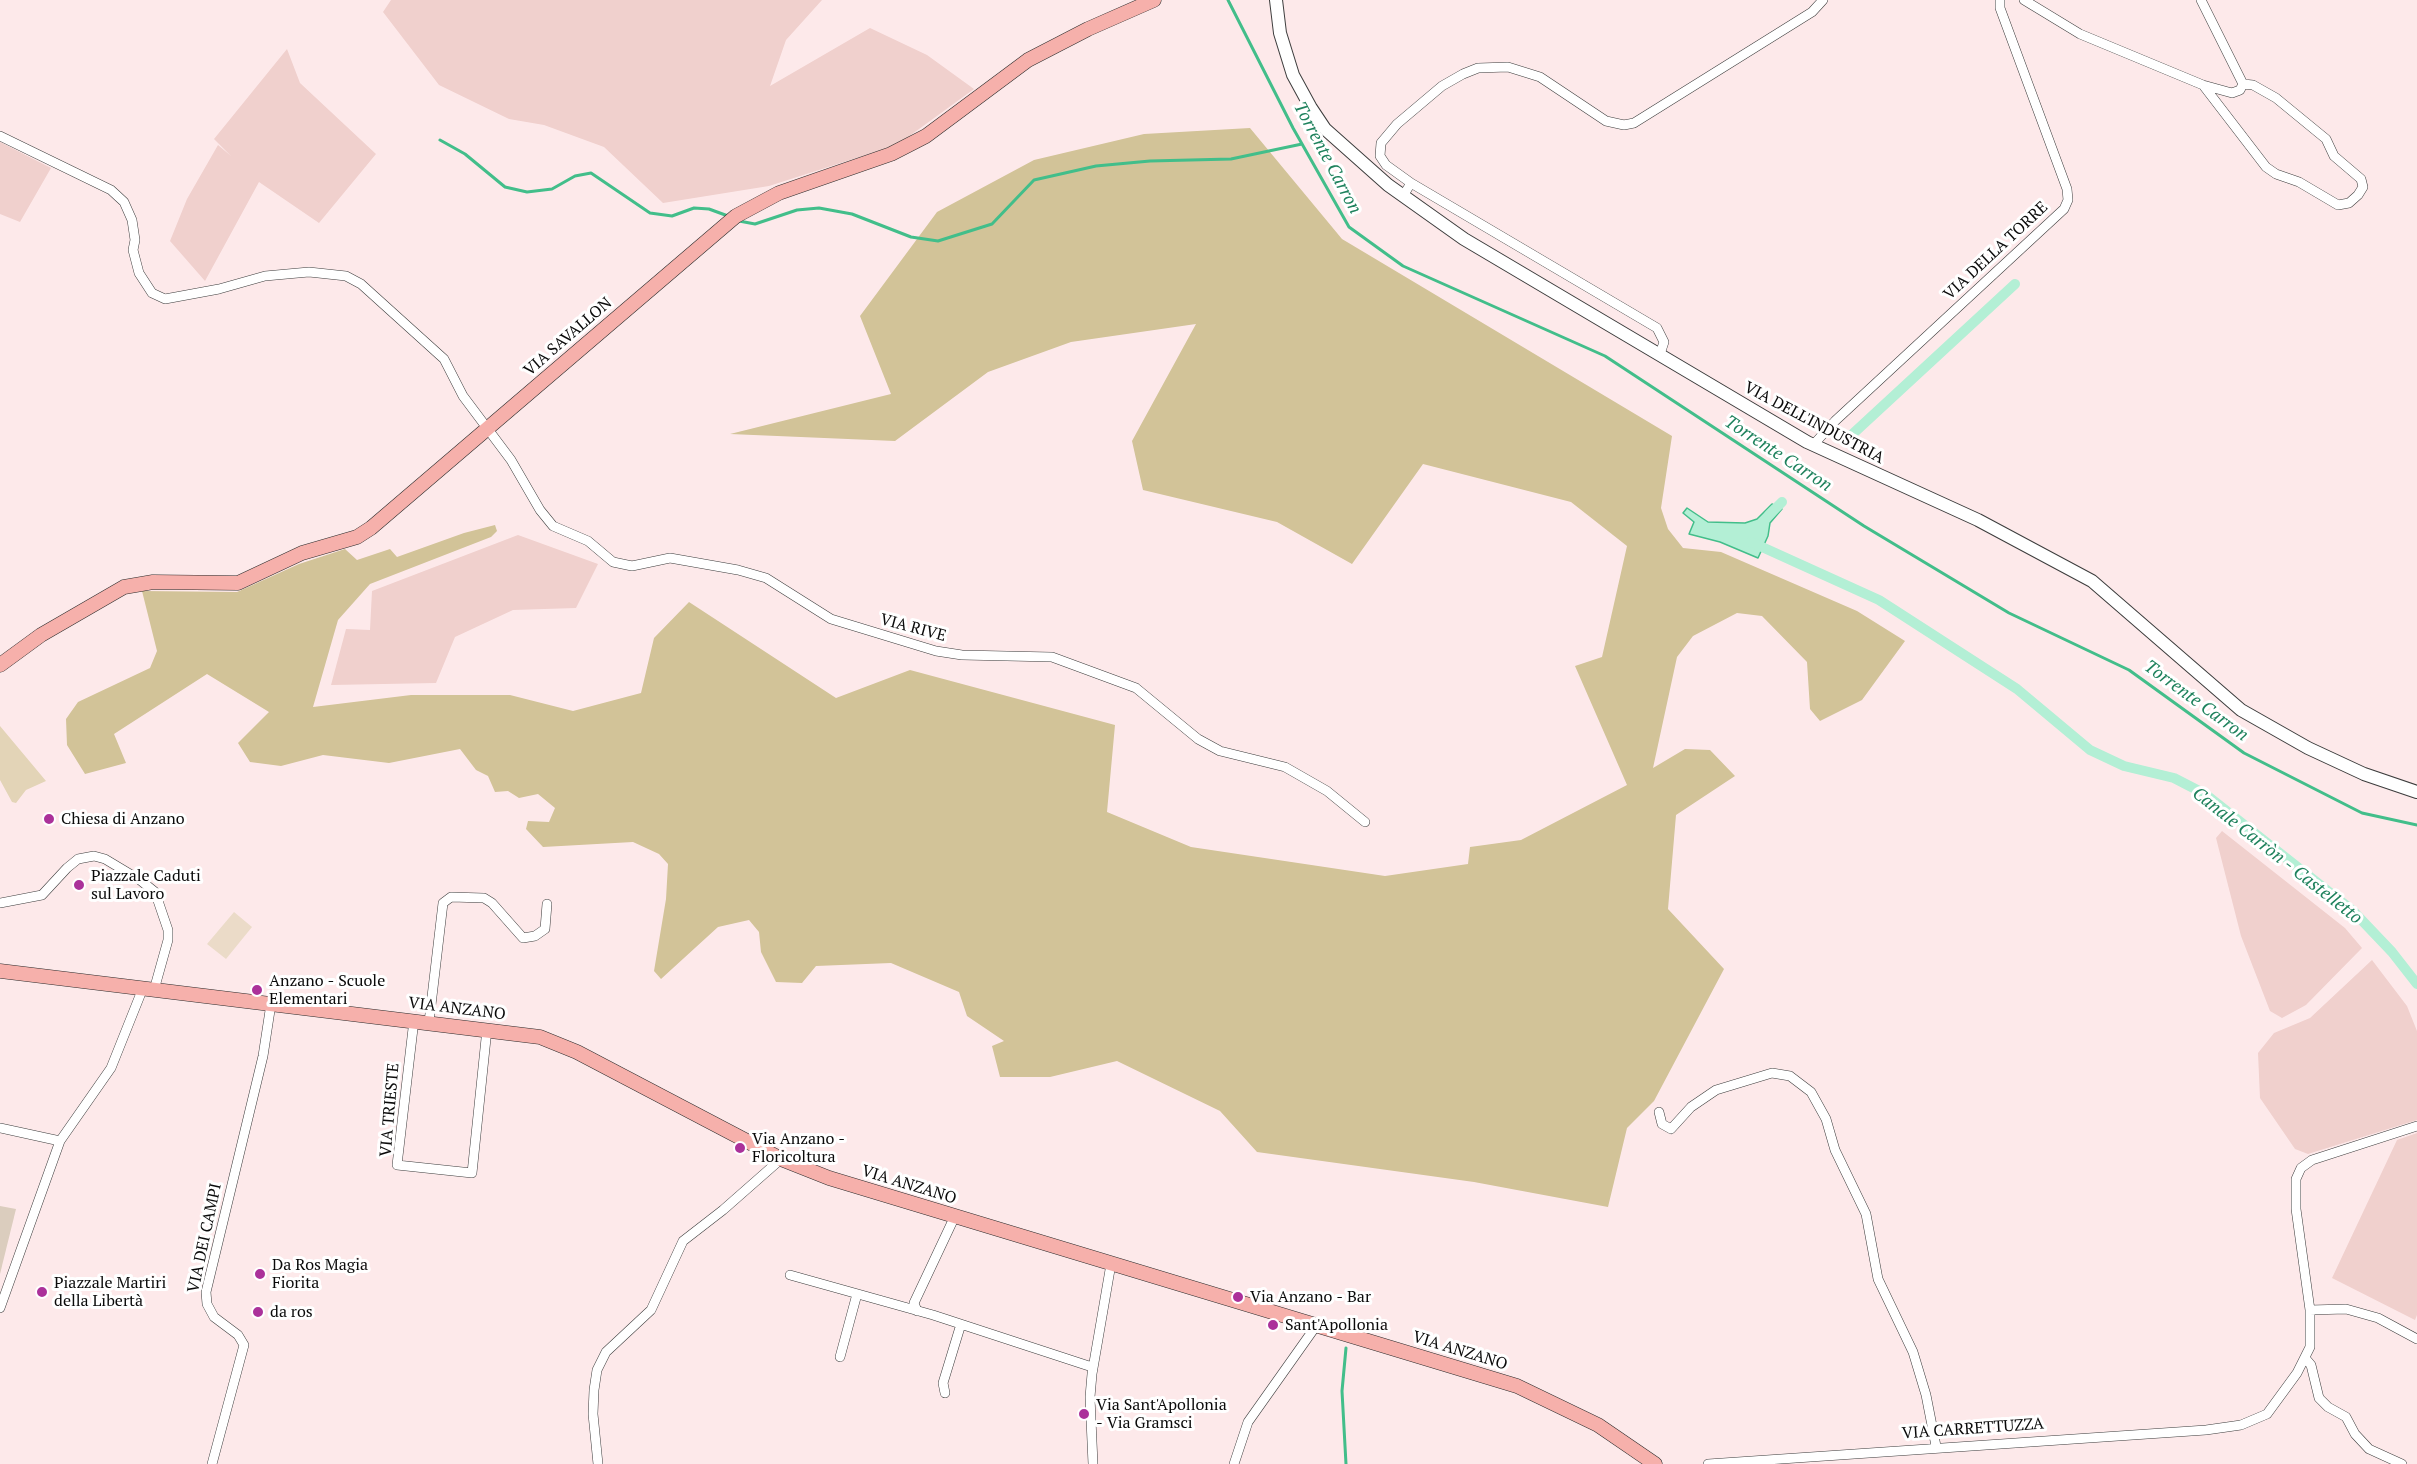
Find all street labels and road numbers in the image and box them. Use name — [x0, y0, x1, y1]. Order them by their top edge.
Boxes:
street label: VIA DELLA TORRE — [1940, 198, 2052, 304]
street label: VIA SAVALLON — [520, 294, 616, 380]
street label: VIA DELL'INDUSTRIA — [1741, 378, 1887, 468]
street label: VIA RIVE — [878, 610, 948, 646]
street label: VIA ANZANO — [407, 994, 507, 1024]
street label: VIA TRIESTE — [376, 1062, 404, 1158]
street label: VIA ANZANO — [859, 1162, 959, 1208]
street label: VIA DEI CAMPI — [184, 1182, 226, 1294]
street label: VIA ANZANO — [1410, 1328, 1510, 1374]
street label: VIA CARRETTUZZA — [1901, 1414, 2045, 1444]

